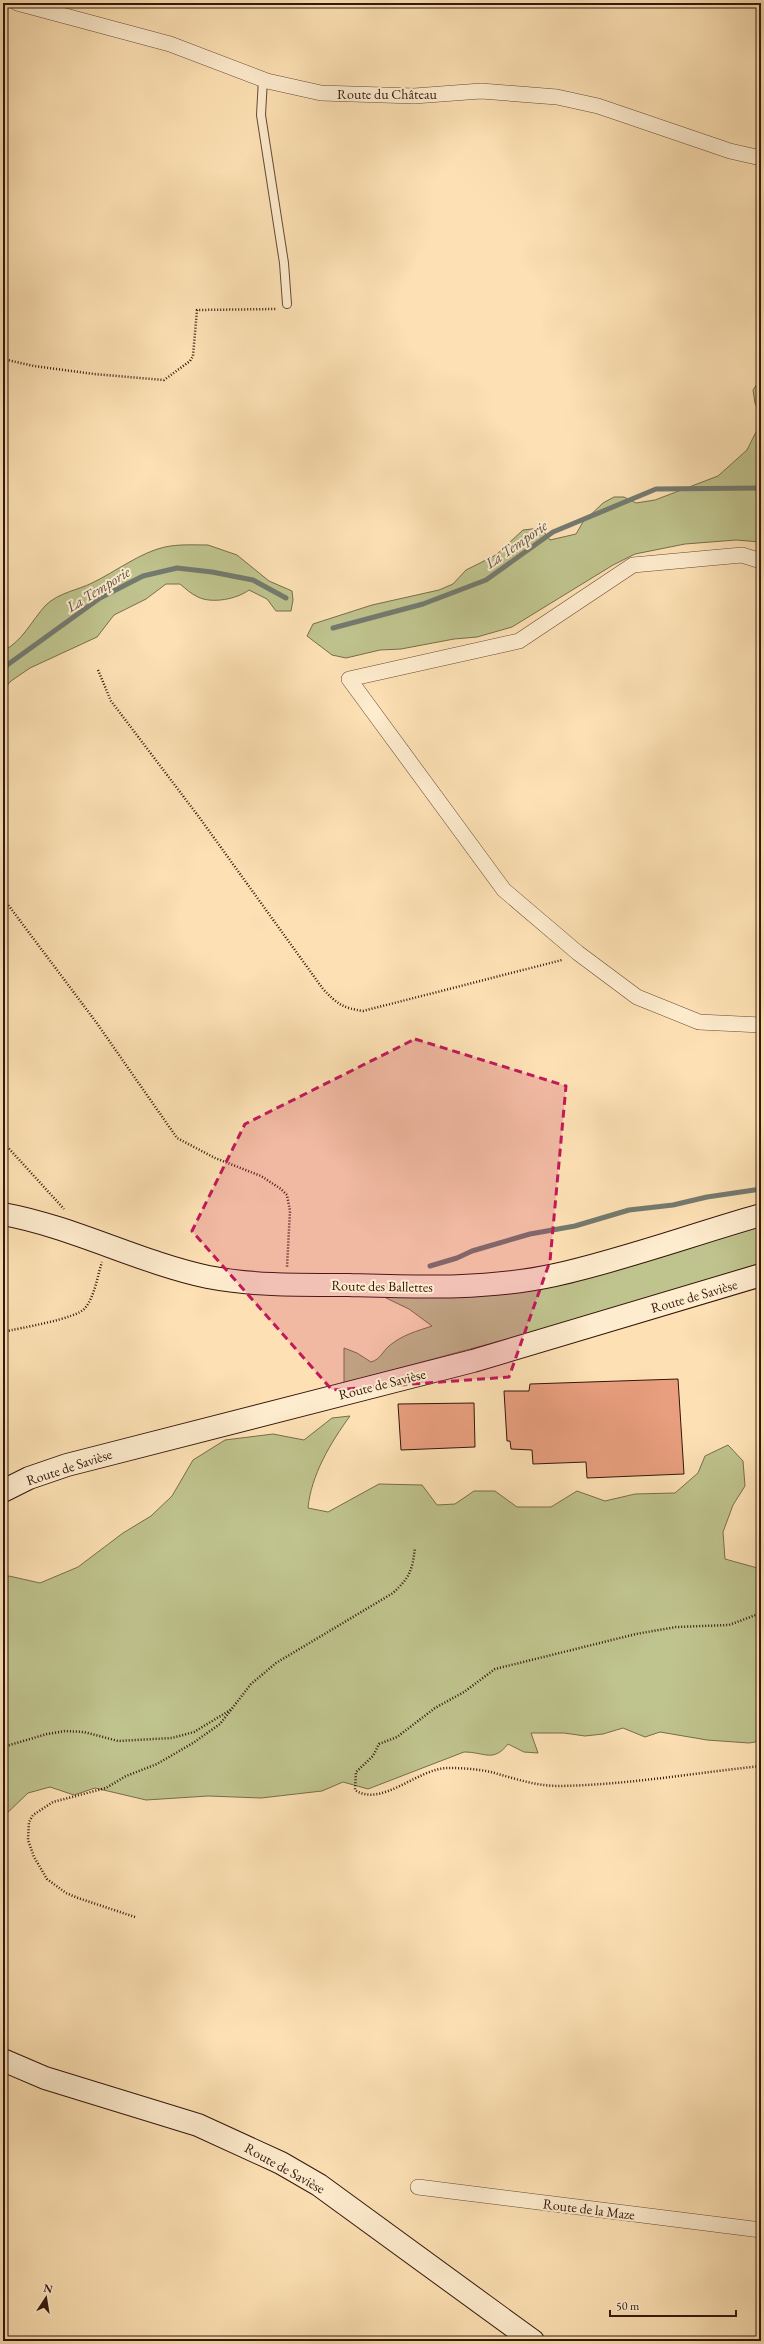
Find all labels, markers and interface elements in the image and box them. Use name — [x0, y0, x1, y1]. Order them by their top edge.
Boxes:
street label: Route du Château — [337, 85, 438, 103]
water label: La Temporie — [480, 515, 551, 573]
water label: La Temporie — [62, 562, 134, 617]
street label: Route de Savièse — [649, 1275, 740, 1317]
street label: Route des Ballettes — [331, 1276, 433, 1296]
street label: Route de Savièse — [337, 1364, 428, 1404]
street label: Route de Savièse — [24, 1445, 115, 1489]
street label: Route de Savièse — [242, 2139, 329, 2198]
street label: Route de la Maze — [542, 2194, 636, 2224]
north arrow — [26, 2278, 66, 2318]
text: N — [42, 2280, 54, 2296]
scale bar — [610, 2292, 736, 2318]
text: 50 m — [616, 2298, 640, 2314]

